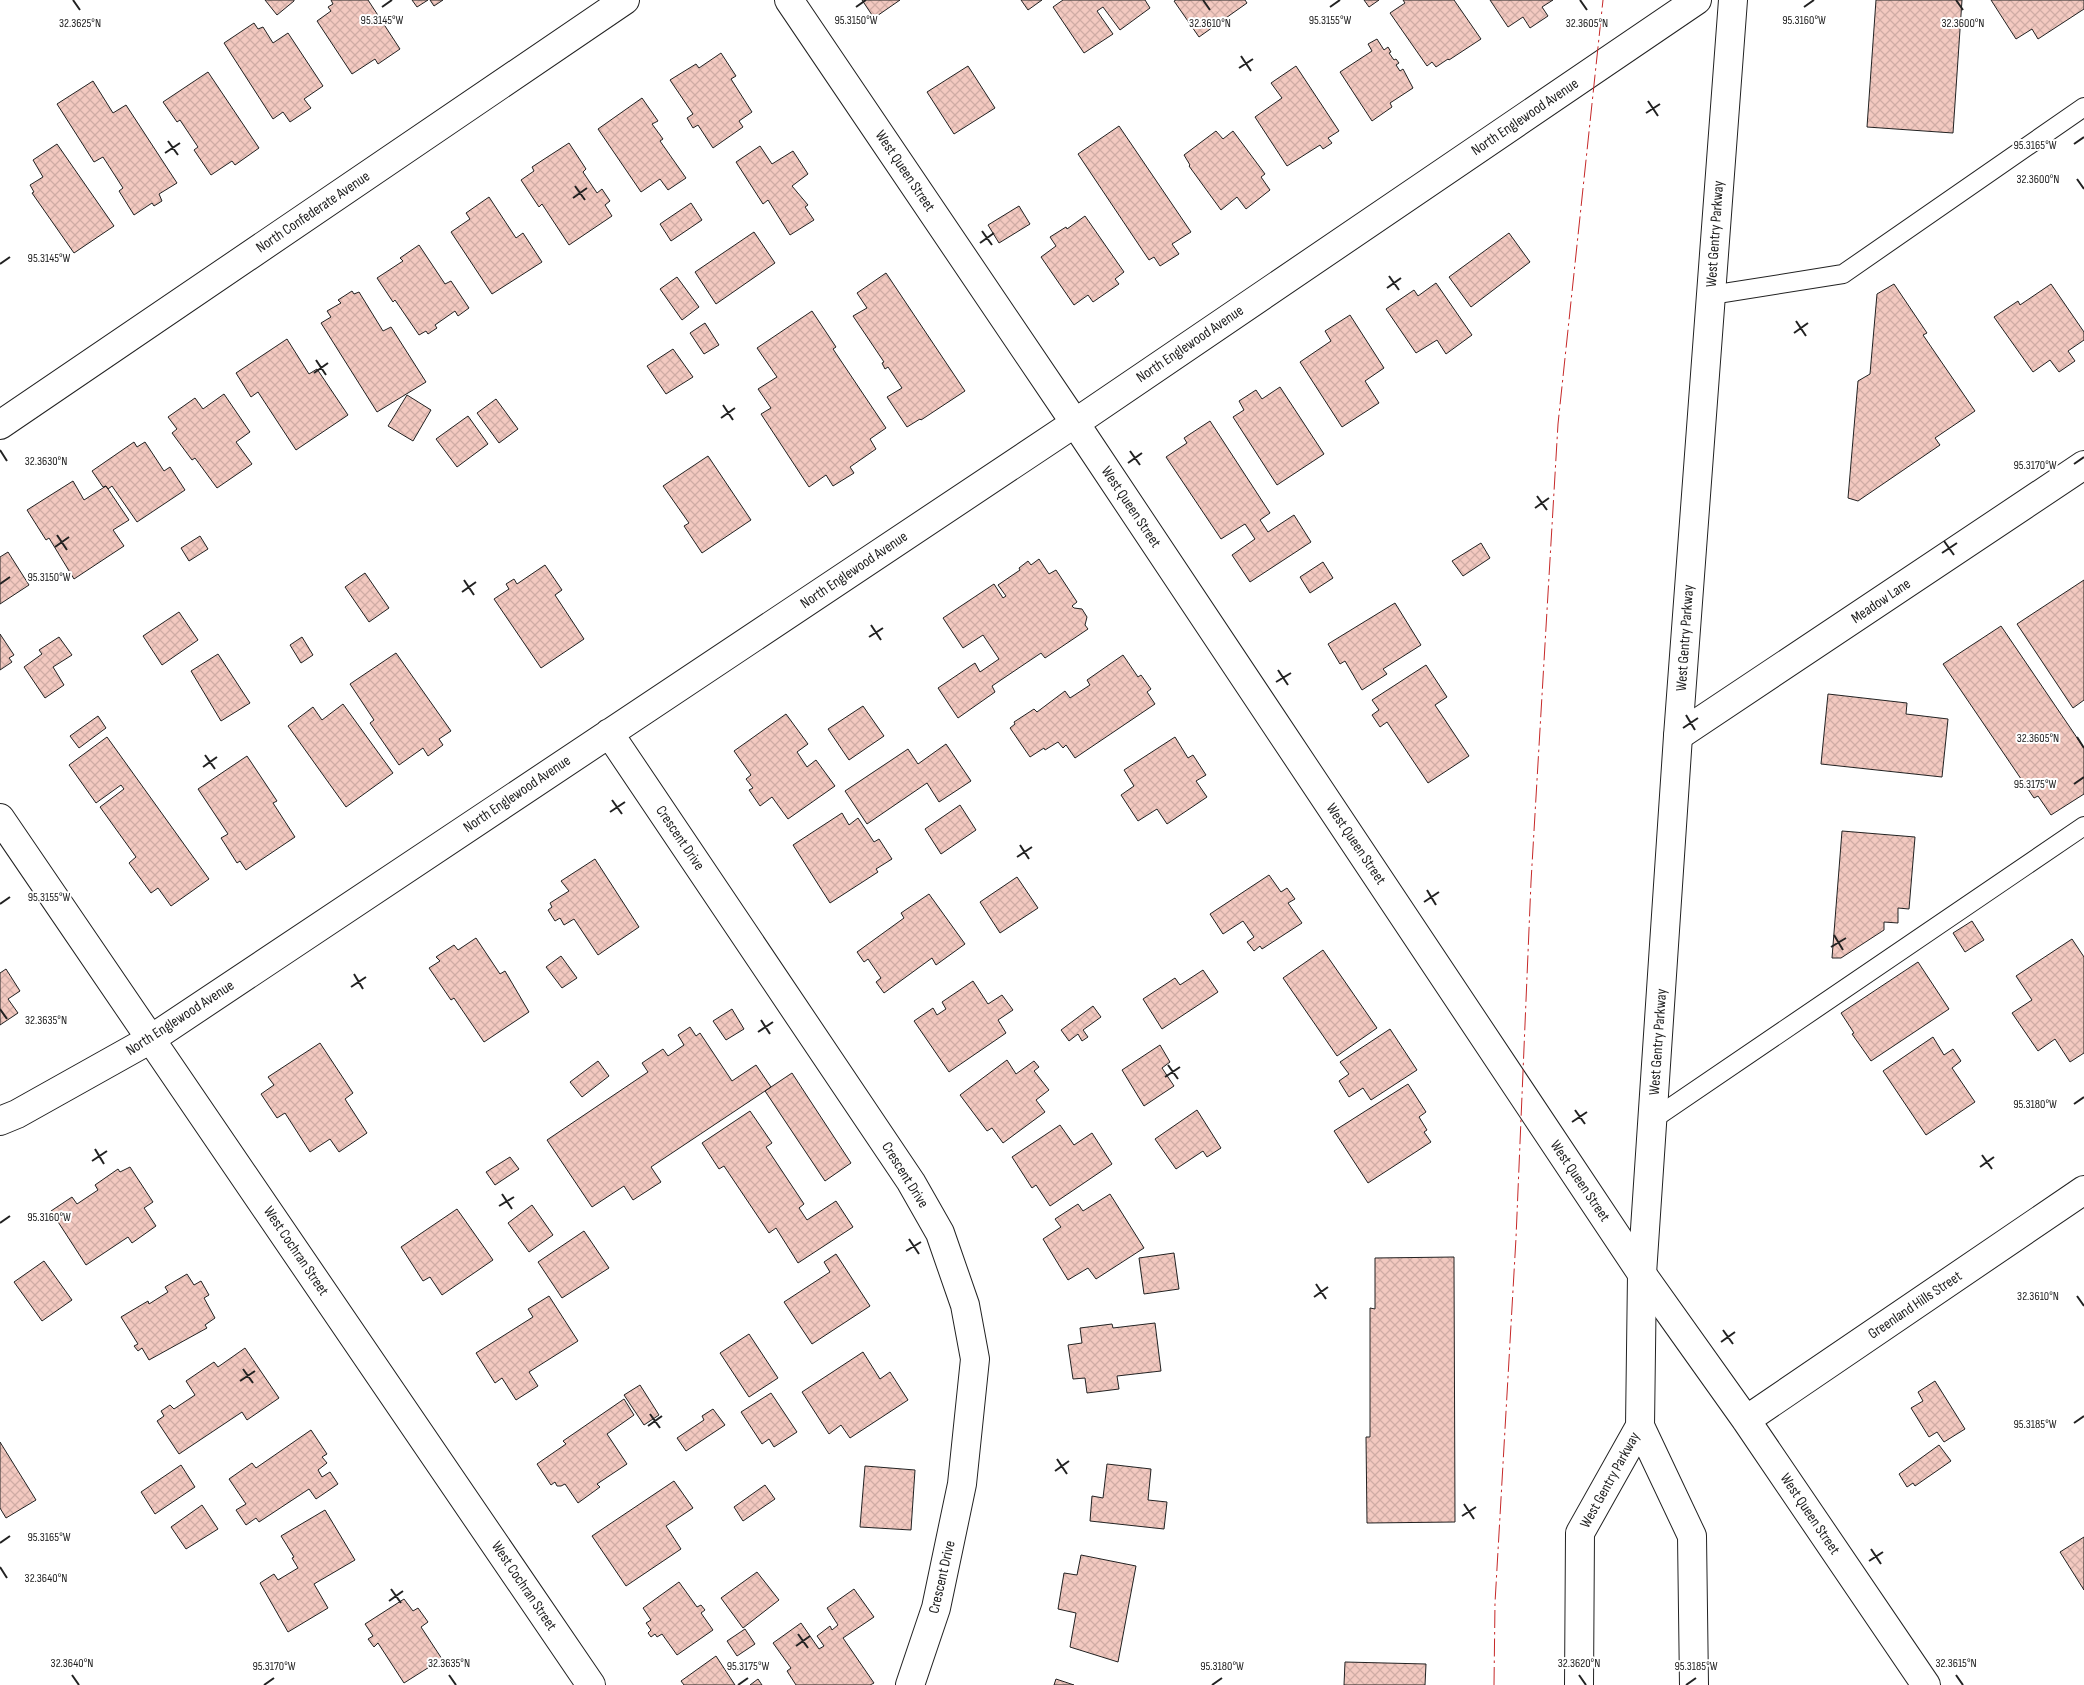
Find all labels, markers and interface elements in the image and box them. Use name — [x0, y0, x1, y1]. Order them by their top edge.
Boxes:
text: 95.3145°W — [361, 13, 404, 28]
text: 95.3150°W — [834, 13, 878, 28]
text: 95.3155°W — [1309, 13, 1351, 28]
text: 95.3160°W — [1782, 13, 1826, 28]
text: 32.3625°N — [59, 16, 101, 31]
text: 32.3610°N — [1189, 16, 1231, 31]
text: 32.3605°N — [1566, 16, 1608, 31]
text: 32.3600°N — [1942, 16, 1984, 31]
street label: North Englewood Avenue — [1468, 74, 1582, 160]
street label: West Queen Street — [871, 127, 939, 216]
text: 95.3165°W — [2013, 138, 2057, 153]
street label: North Confederate Avenue — [252, 167, 374, 257]
text: 32.3600°N — [2017, 172, 2059, 187]
street label: West Gentry Parkway — [1702, 180, 1728, 288]
text: 95.3145°W — [28, 251, 71, 266]
street label: North Englewood Avenue — [1133, 301, 1247, 387]
text: 32.3630°N — [25, 454, 67, 469]
text: 95.3170°W — [2013, 458, 2057, 473]
street label: West Queen Street — [1097, 463, 1165, 552]
street label: North Englewood Avenue — [797, 527, 911, 613]
text: 95.3150°W — [27, 570, 71, 585]
street label: Meadow Lane — [1848, 574, 1914, 628]
street label: West Gentry Parkway — [1672, 584, 1698, 692]
text: 32.3605°N — [2017, 731, 2059, 746]
street label: North Englewood Avenue — [460, 751, 574, 837]
text: 95.3175°W — [2014, 777, 2056, 792]
street label: West Queen Street — [1322, 800, 1390, 889]
street label: Crescent Drive — [651, 802, 709, 874]
text: 95.3155°W — [28, 890, 70, 905]
street label: North Englewood Avenue — [122, 976, 238, 1060]
street label: West Gentry Parkway — [1645, 988, 1671, 1096]
text: 32.3635°N — [25, 1013, 67, 1028]
text: 95.3180°W — [2013, 1097, 2057, 1112]
street label: West Queen Street — [1546, 1137, 1614, 1226]
street label: Crescent Drive — [877, 1138, 933, 1212]
street label: West Cochran Street — [259, 1203, 333, 1300]
text: 95.3160°W — [27, 1210, 71, 1225]
street label: Greenland Hills Street — [1864, 1266, 1966, 1343]
text: 32.3610°N — [2017, 1289, 2059, 1304]
text: 95.3185°W — [2013, 1417, 2057, 1432]
street label: West Gentry Parkway — [1576, 1429, 1644, 1531]
street label: West Queen Street — [1776, 1470, 1844, 1559]
text: 95.3165°W — [27, 1530, 71, 1545]
street label: West Cochran Street — [487, 1538, 561, 1635]
street label: Crescent Drive — [924, 1539, 960, 1615]
text: 32.3640°N — [25, 1571, 67, 1586]
text: 32.3640°N — [51, 1656, 93, 1671]
text: 32.3635°N — [428, 1656, 470, 1671]
text: 32.3620°N — [1558, 1656, 1600, 1671]
text: 32.3615°N — [1935, 1656, 1977, 1671]
text: 95.3170°W — [252, 1659, 296, 1674]
text: 95.3175°W — [727, 1659, 769, 1674]
text: 95.3180°W — [1200, 1659, 1244, 1674]
text: 95.3185°W — [1674, 1659, 1718, 1674]

